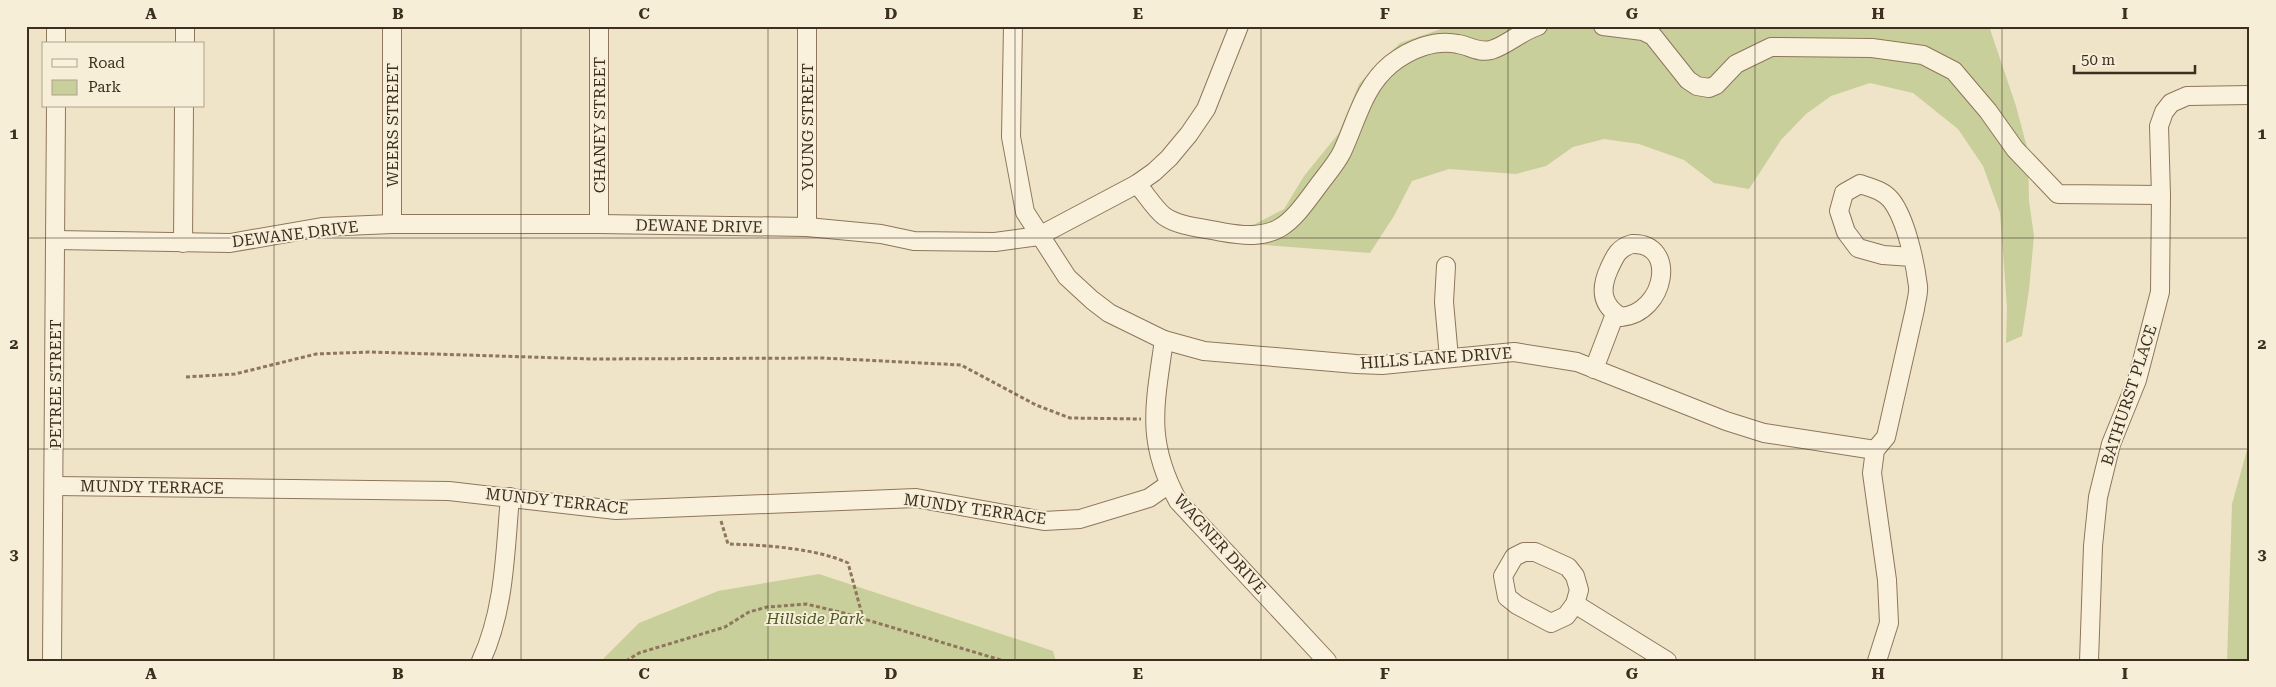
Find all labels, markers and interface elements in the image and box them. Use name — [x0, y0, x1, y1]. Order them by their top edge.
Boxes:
text: A — [145, 4, 157, 23]
text: B — [392, 4, 404, 23]
text: C — [638, 4, 650, 23]
text: D — [885, 4, 898, 23]
text: E — [1133, 4, 1143, 23]
text: F — [1380, 4, 1390, 23]
text: G — [1626, 4, 1639, 23]
text: H — [1871, 4, 1885, 23]
text: I — [2122, 4, 2128, 23]
legend — [42, 42, 205, 108]
scale bar — [2074, 42, 2195, 74]
text: 50 m — [2081, 51, 2116, 69]
text: Road — [88, 54, 125, 72]
street label: CHANEY STREET — [590, 56, 609, 193]
street label: WEERS STREET — [383, 62, 402, 187]
street label: YOUNG STREET — [798, 63, 817, 191]
text: Park — [88, 78, 122, 96]
text: 1 — [10, 124, 19, 143]
text: 1 — [2258, 124, 2267, 143]
street label: DEWANE DRIVE — [635, 215, 763, 237]
street label: DEWANE DRIVE — [231, 217, 359, 251]
street label: PETREE STREET — [46, 319, 65, 449]
street label: BATHURST PLACE — [2097, 322, 2161, 468]
text: 2 — [10, 334, 19, 353]
text: 2 — [2258, 334, 2267, 353]
street label: HILLS LANE DRIVE — [1359, 343, 1513, 373]
street label: MUNDY TERRACE — [80, 476, 224, 498]
street label: MUNDY TERRACE — [485, 484, 629, 518]
street label: MUNDY TERRACE — [903, 490, 1047, 528]
street label: WAGNER DRIVE — [1170, 490, 1270, 598]
text: 3 — [10, 545, 19, 564]
text: 3 — [2258, 545, 2267, 564]
park label: Hillside Park — [765, 609, 864, 628]
text: A — [145, 664, 157, 683]
text: B — [392, 664, 404, 683]
text: C — [638, 664, 650, 683]
text: D — [885, 664, 898, 683]
text: E — [1133, 664, 1143, 683]
text: F — [1380, 664, 1390, 683]
text: G — [1626, 664, 1639, 683]
text: H — [1871, 664, 1885, 683]
text: I — [2122, 664, 2128, 683]

